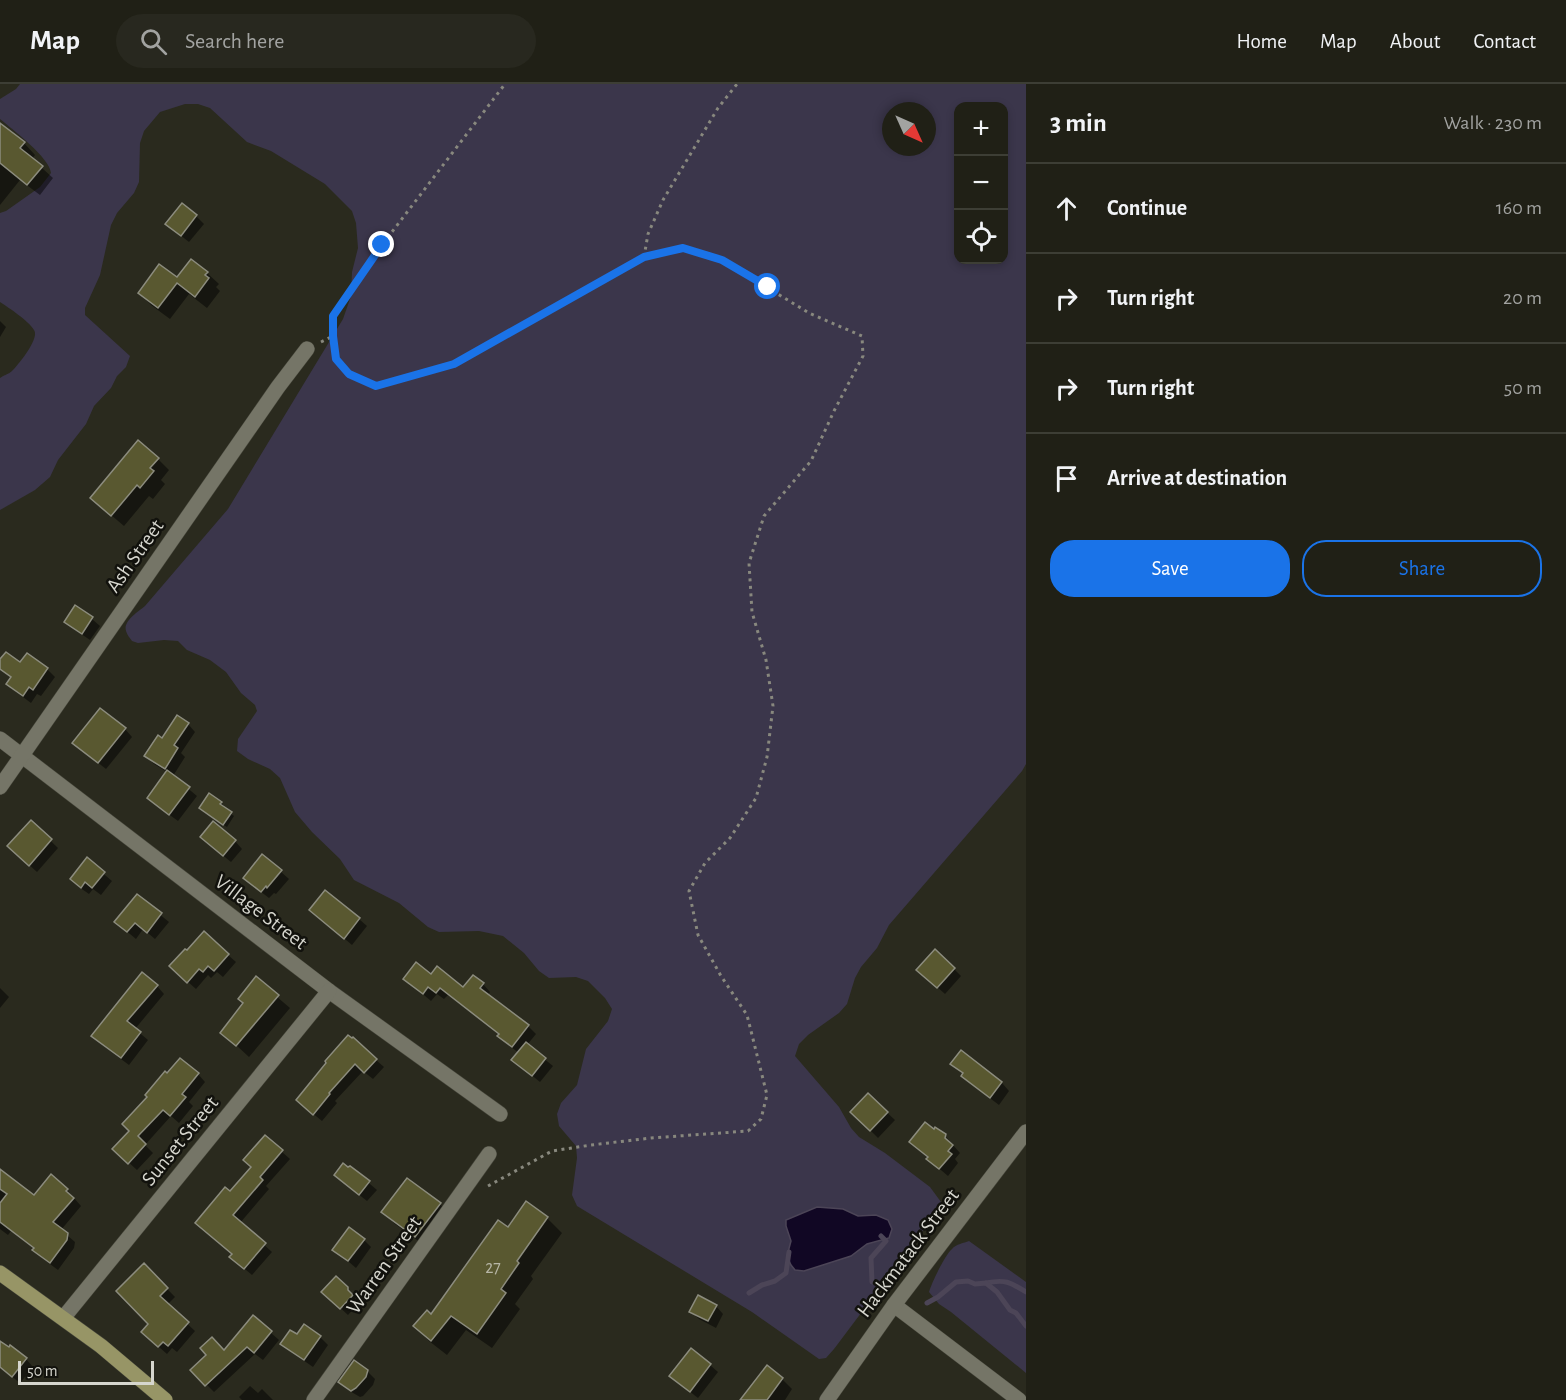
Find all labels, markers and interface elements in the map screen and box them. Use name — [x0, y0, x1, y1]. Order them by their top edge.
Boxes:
search box — [116, 14, 536, 68]
icon: search — [137, 25, 170, 58]
text: Map — [30, 27, 80, 55]
text: Search here — [185, 30, 284, 52]
text: Home — [1236, 31, 1287, 52]
text: Map — [1320, 31, 1357, 52]
text: About — [1390, 31, 1440, 52]
text: Contact — [1473, 31, 1536, 52]
north arrow — [882, 102, 936, 156]
map controls — [954, 102, 1008, 264]
button: + — [954, 102, 1008, 156]
text: 3 min — [1050, 110, 1107, 136]
text: Walk · 230 m — [1444, 113, 1542, 133]
button: − — [954, 156, 1008, 210]
icon: ahead — [1050, 192, 1083, 225]
text: Continue — [1107, 197, 1187, 219]
text: 160 m — [1496, 198, 1542, 218]
button: locate — [954, 210, 1008, 264]
route end — [368, 231, 394, 257]
route start — [754, 273, 780, 299]
icon: right — [1050, 282, 1083, 315]
text: Turn right — [1107, 287, 1194, 309]
text: 20 m — [1503, 288, 1542, 308]
icon: right — [1050, 372, 1083, 405]
text: Turn right — [1107, 377, 1194, 399]
text: 50 m — [1504, 378, 1542, 398]
icon: arrive — [1050, 462, 1083, 495]
text: Arrive at destination — [1107, 467, 1287, 489]
street label: Ash Street — [102, 515, 168, 596]
button: Save — [1050, 540, 1290, 597]
button: Share — [1302, 540, 1542, 597]
street label: Village Street — [211, 871, 311, 954]
street label: Sunset Street — [138, 1092, 222, 1190]
street label: Hackmatack Street — [853, 1185, 963, 1321]
street label: Warren Street — [343, 1212, 425, 1318]
house number: 27 — [485, 1259, 501, 1277]
scale bar — [18, 1358, 154, 1386]
text: 50 m — [27, 1363, 58, 1379]

